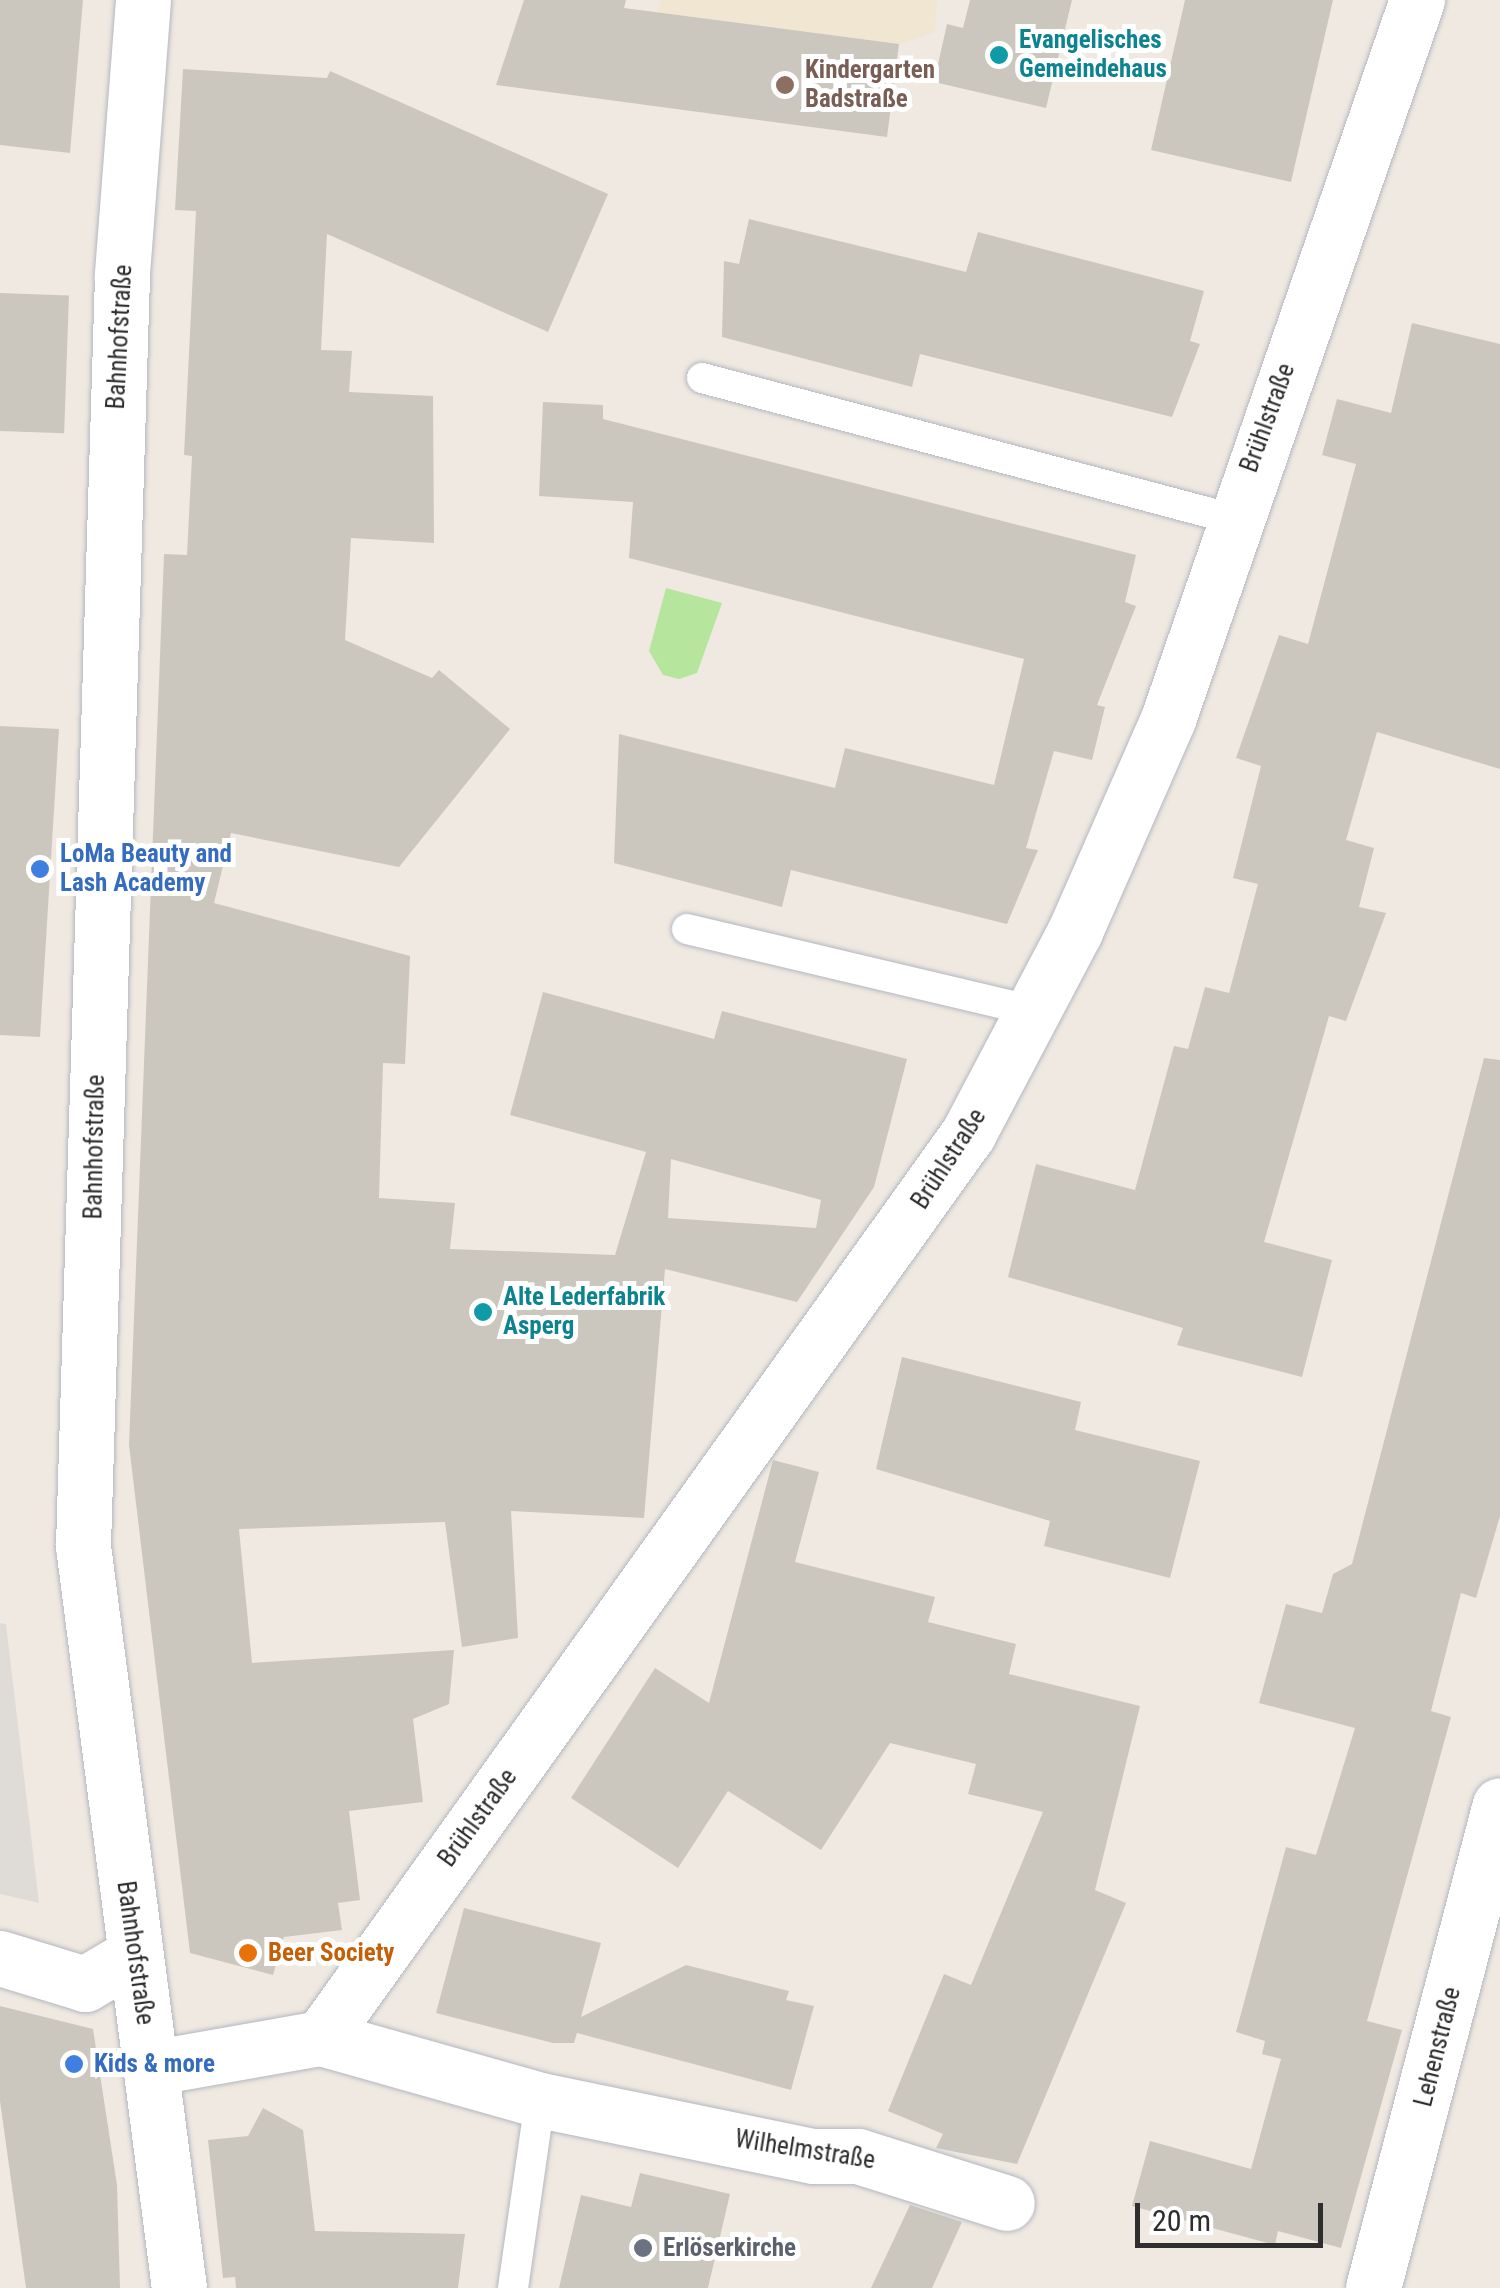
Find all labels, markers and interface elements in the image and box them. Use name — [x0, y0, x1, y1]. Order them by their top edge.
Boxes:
place label: Evangelisches Gemeindehaus — [1019, 26, 1167, 85]
marker: Evangelisches Gemeindehaus — [988, 44, 1010, 66]
place label: Kindergarten Badstraße — [805, 56, 935, 115]
marker: Kindergarten Badstraße — [774, 74, 796, 96]
street label: Bahnhofstraße — [101, 264, 139, 410]
street label: Brühlstraße — [1234, 359, 1302, 477]
place label: LoMa Beauty and Lash Academy — [60, 840, 232, 899]
marker: LoMa Beauty and Lash Academy — [29, 858, 51, 880]
street label: Bahnhofstraße — [79, 1074, 111, 1220]
street label: Brühlstraße — [905, 1103, 993, 1215]
place label: Alte Lederfabrik Asperg — [503, 1283, 665, 1342]
marker: Alte Lederfabrik Asperg — [472, 1301, 494, 1323]
street label: Brühlstraße — [432, 1763, 524, 1873]
street label: Bahnhofstraße — [110, 1879, 160, 2027]
place label: Beer Society — [268, 1938, 394, 1968]
marker: Beer Society — [237, 1942, 259, 1964]
street label: Lehenstraße — [1409, 1984, 1467, 2110]
place label: Kids & more — [94, 2049, 215, 2079]
marker: Kids & more — [63, 2053, 85, 2075]
street label: Wilhelmstraße — [733, 2124, 877, 2176]
scale bar — [1140, 2183, 1328, 2245]
text: 20 m — [1152, 2203, 1211, 2238]
place label: Erlöserkirche — [663, 2233, 796, 2263]
marker: Erlöserkirche — [632, 2237, 654, 2259]

